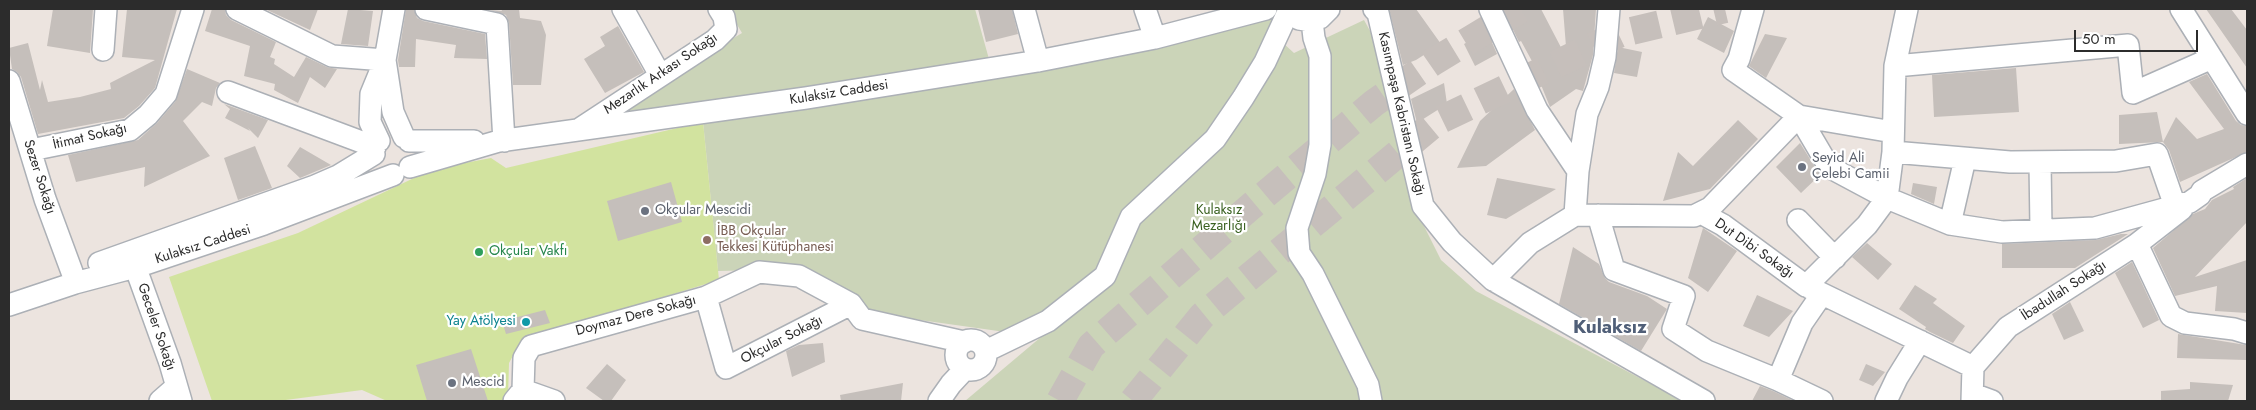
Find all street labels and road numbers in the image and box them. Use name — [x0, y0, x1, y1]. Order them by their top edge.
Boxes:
street label: Mezarlık Arkası Sokağı — [601, 30, 721, 118]
street label: Kasımpaşa Kabristanı Sokağı — [1374, 30, 1428, 198]
street label: Kulaksiz Caddesi — [788, 77, 890, 109]
street label: İtimat Sokağı — [51, 120, 129, 154]
street label: Sezer Sokağı — [19, 138, 59, 216]
street label: Dut Dibi Sokağı — [1711, 215, 1797, 283]
street label: Kulaksız Caddesi — [153, 222, 253, 268]
street label: İbadullah Sokağı — [2018, 257, 2110, 325]
street label: Geceler Sokağı — [133, 281, 179, 373]
street label: Doymaz Dere Sokağı — [574, 292, 698, 340]
street label: Okçular Sokağı — [738, 312, 826, 368]

